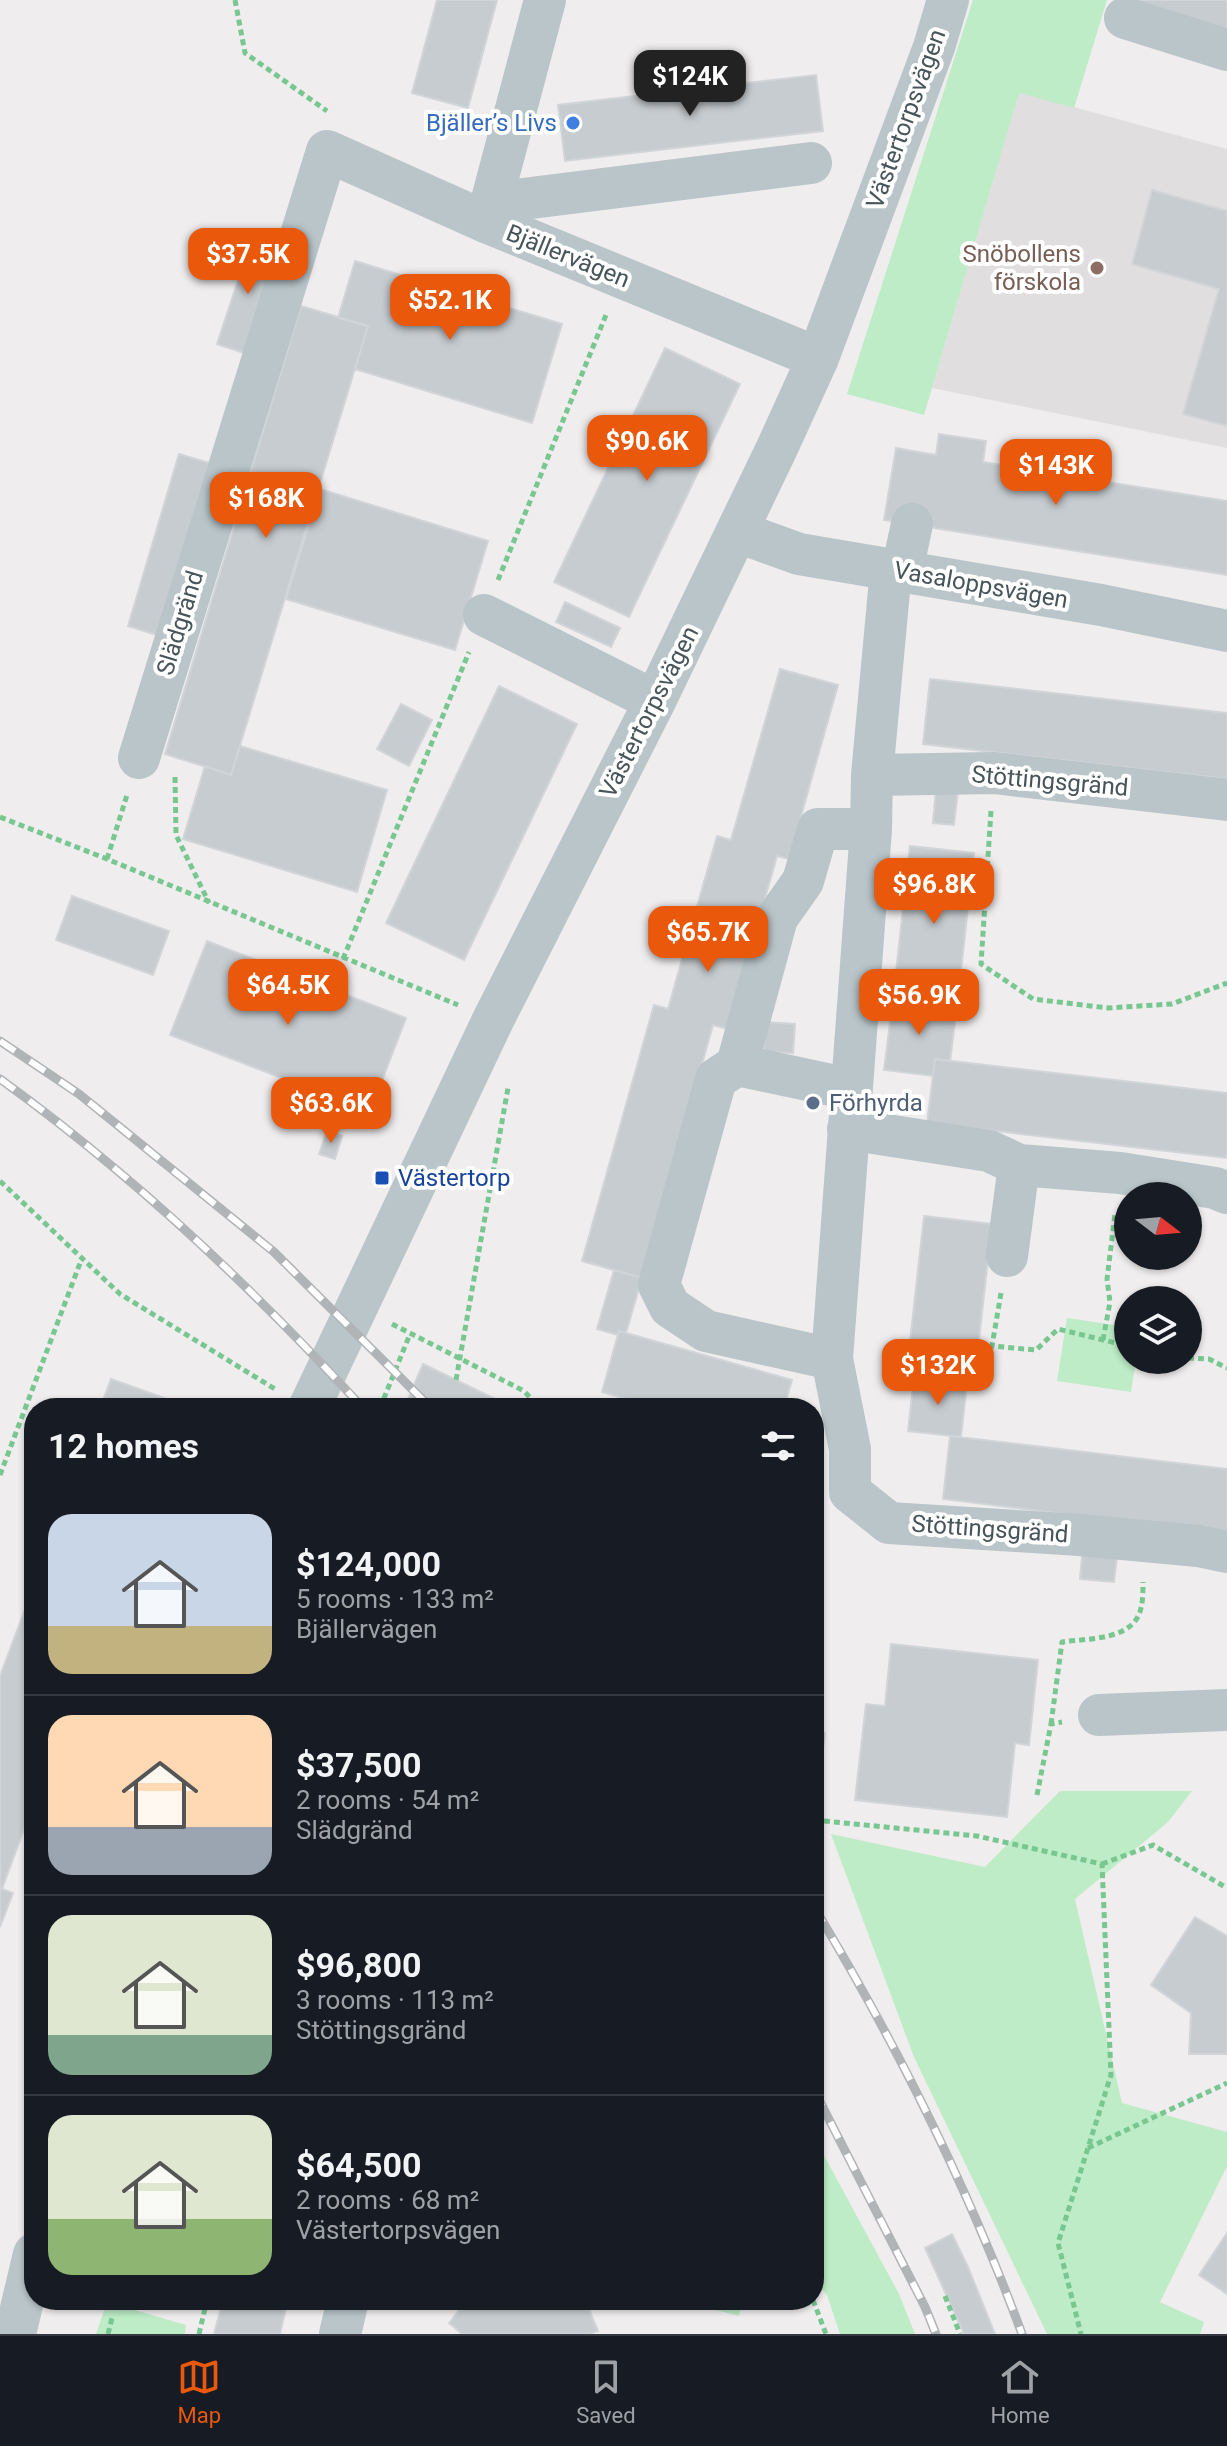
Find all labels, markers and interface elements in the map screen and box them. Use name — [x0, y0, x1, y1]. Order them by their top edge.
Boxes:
street label: Västertorpsvägen — [861, 26, 951, 212]
pin: $124K — [634, 50, 746, 118]
text: $124K — [652, 61, 728, 91]
place label: Bjäller’s Livs — [426, 109, 557, 137]
marker: Bjäller’s Livs — [564, 114, 582, 132]
street label: Bjällervägen — [502, 219, 634, 293]
pin: $37.5K — [183, 228, 313, 296]
text: $37.5K — [206, 239, 290, 269]
place label: Snöbollens förskola — [963, 240, 1081, 296]
marker: Snöbollens förskola — [1088, 259, 1106, 277]
pin: $52.1K — [385, 274, 515, 342]
text: $52.1K — [408, 285, 492, 315]
pin: $90.6K — [582, 415, 712, 483]
text: $90.6K — [605, 426, 689, 456]
pin: $143K — [1000, 439, 1112, 507]
text: $143K — [1018, 450, 1094, 480]
pin: $168K — [210, 472, 322, 540]
text: $168K — [228, 483, 304, 513]
street label: Vasaloppsvägen — [892, 556, 1070, 614]
street label: Slädgränd — [151, 567, 209, 679]
street label: Västertorpsvägen — [594, 622, 704, 802]
street label: Stöttingsgränd — [970, 760, 1130, 802]
pin: $96.8K — [869, 858, 999, 926]
text: $96.8K — [892, 869, 976, 899]
pin: $65.7K — [643, 906, 773, 974]
text: $65.7K — [666, 917, 750, 947]
pin: $64.5K — [223, 959, 353, 1027]
pin: $56.9K — [854, 969, 984, 1037]
text: $64.5K — [246, 970, 330, 1000]
text: $56.9K — [877, 980, 961, 1010]
pin: $63.6K — [266, 1077, 396, 1145]
text: $63.6K — [289, 1088, 373, 1118]
place label: Förhyrda — [829, 1089, 923, 1117]
marker: Förhyrda — [804, 1094, 822, 1112]
place label: Västertorp — [398, 1164, 510, 1192]
marker: Västertorp — [373, 1169, 391, 1187]
north arrow — [1114, 1182, 1202, 1270]
map controls — [1114, 1182, 1202, 1374]
button: layers — [1114, 1286, 1202, 1374]
pin: $132K — [882, 1339, 994, 1407]
text: $132K — [900, 1350, 976, 1380]
icon: filters — [756, 1424, 800, 1468]
text: 12 homes — [48, 1426, 199, 1466]
street label: Stöttingsgränd — [911, 1510, 1069, 1548]
text: $124,000 — [296, 1544, 441, 1584]
icon: home — [112, 1546, 208, 1642]
text: 5 rooms · 133 m² — [296, 1584, 494, 1614]
text: Bjällervägen — [296, 1614, 437, 1644]
text: $37,500 — [296, 1745, 421, 1785]
icon: home — [112, 1747, 208, 1843]
text: 2 rooms · 54 m² — [296, 1785, 479, 1815]
text: Slädgränd — [296, 1815, 413, 1845]
text: $96,800 — [296, 1945, 421, 1985]
icon: home — [112, 1947, 208, 2043]
text: 3 rooms · 113 m² — [296, 1985, 494, 2015]
text: Stöttingsgränd — [296, 2015, 466, 2045]
text: $64,500 — [296, 2145, 421, 2185]
icon: home — [112, 2147, 208, 2243]
text: 2 rooms · 68 m² — [296, 2185, 479, 2215]
text: Västertorpsvägen — [296, 2215, 500, 2245]
tab: Map — [177, 2355, 221, 2428]
tab: Saved — [576, 2355, 636, 2428]
tab: Home — [990, 2355, 1050, 2428]

